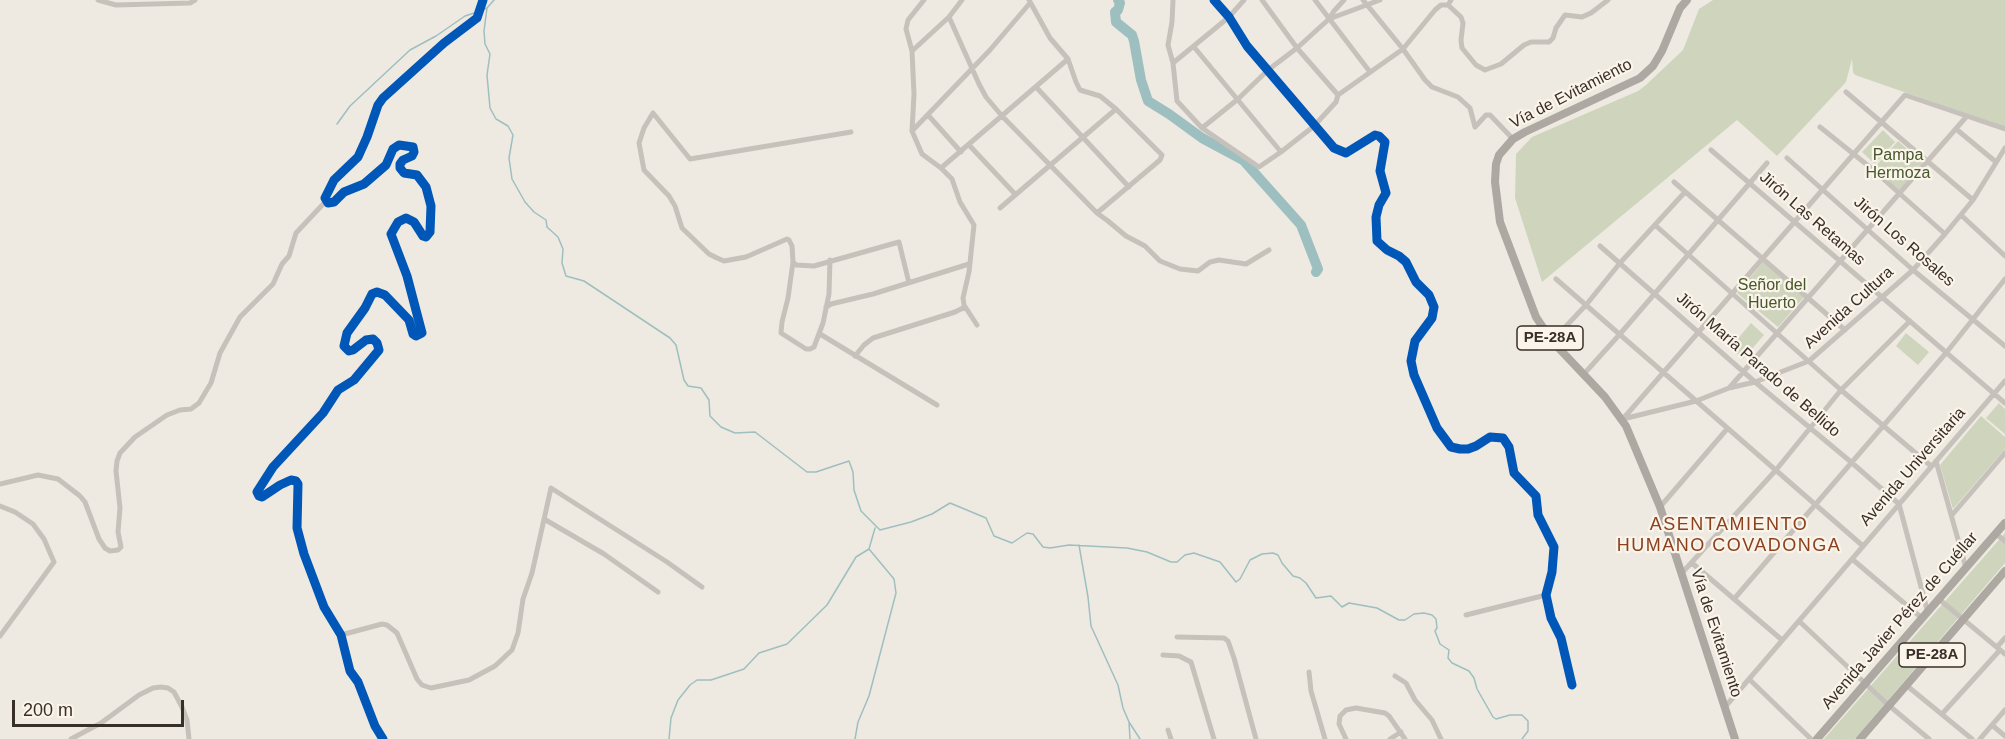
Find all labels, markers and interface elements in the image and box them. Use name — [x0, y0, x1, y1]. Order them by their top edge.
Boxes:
street label: Vía de Evitamiento — [1507, 55, 1635, 133]
park label: Pampa Hermoza — [1866, 146, 1930, 184]
street label: Jirón Las Retamas — [1755, 168, 1869, 270]
street label: Jirón Los Rosales — [1850, 193, 1958, 291]
street label: Avenida Cultura — [1800, 263, 1898, 353]
park label: Señor del Huerto — [1738, 276, 1806, 314]
street label: Jirón María Parado de Bellido — [1672, 289, 1844, 441]
road number: PE-28A — [1517, 326, 1583, 350]
street label: Avenida Universitaria — [1856, 404, 1970, 530]
district label: ASENTAMIENTO HUMANO COVADONGA — [1617, 514, 1841, 556]
street label: Avenida Javier Pérez de Cuéllar — [1818, 529, 1982, 713]
street label: Vía de Evitamiento — [1686, 566, 1746, 700]
road number: PE-28A — [1899, 643, 1965, 667]
scale bar — [15, 688, 188, 726]
text: 200 m — [23, 700, 73, 720]

